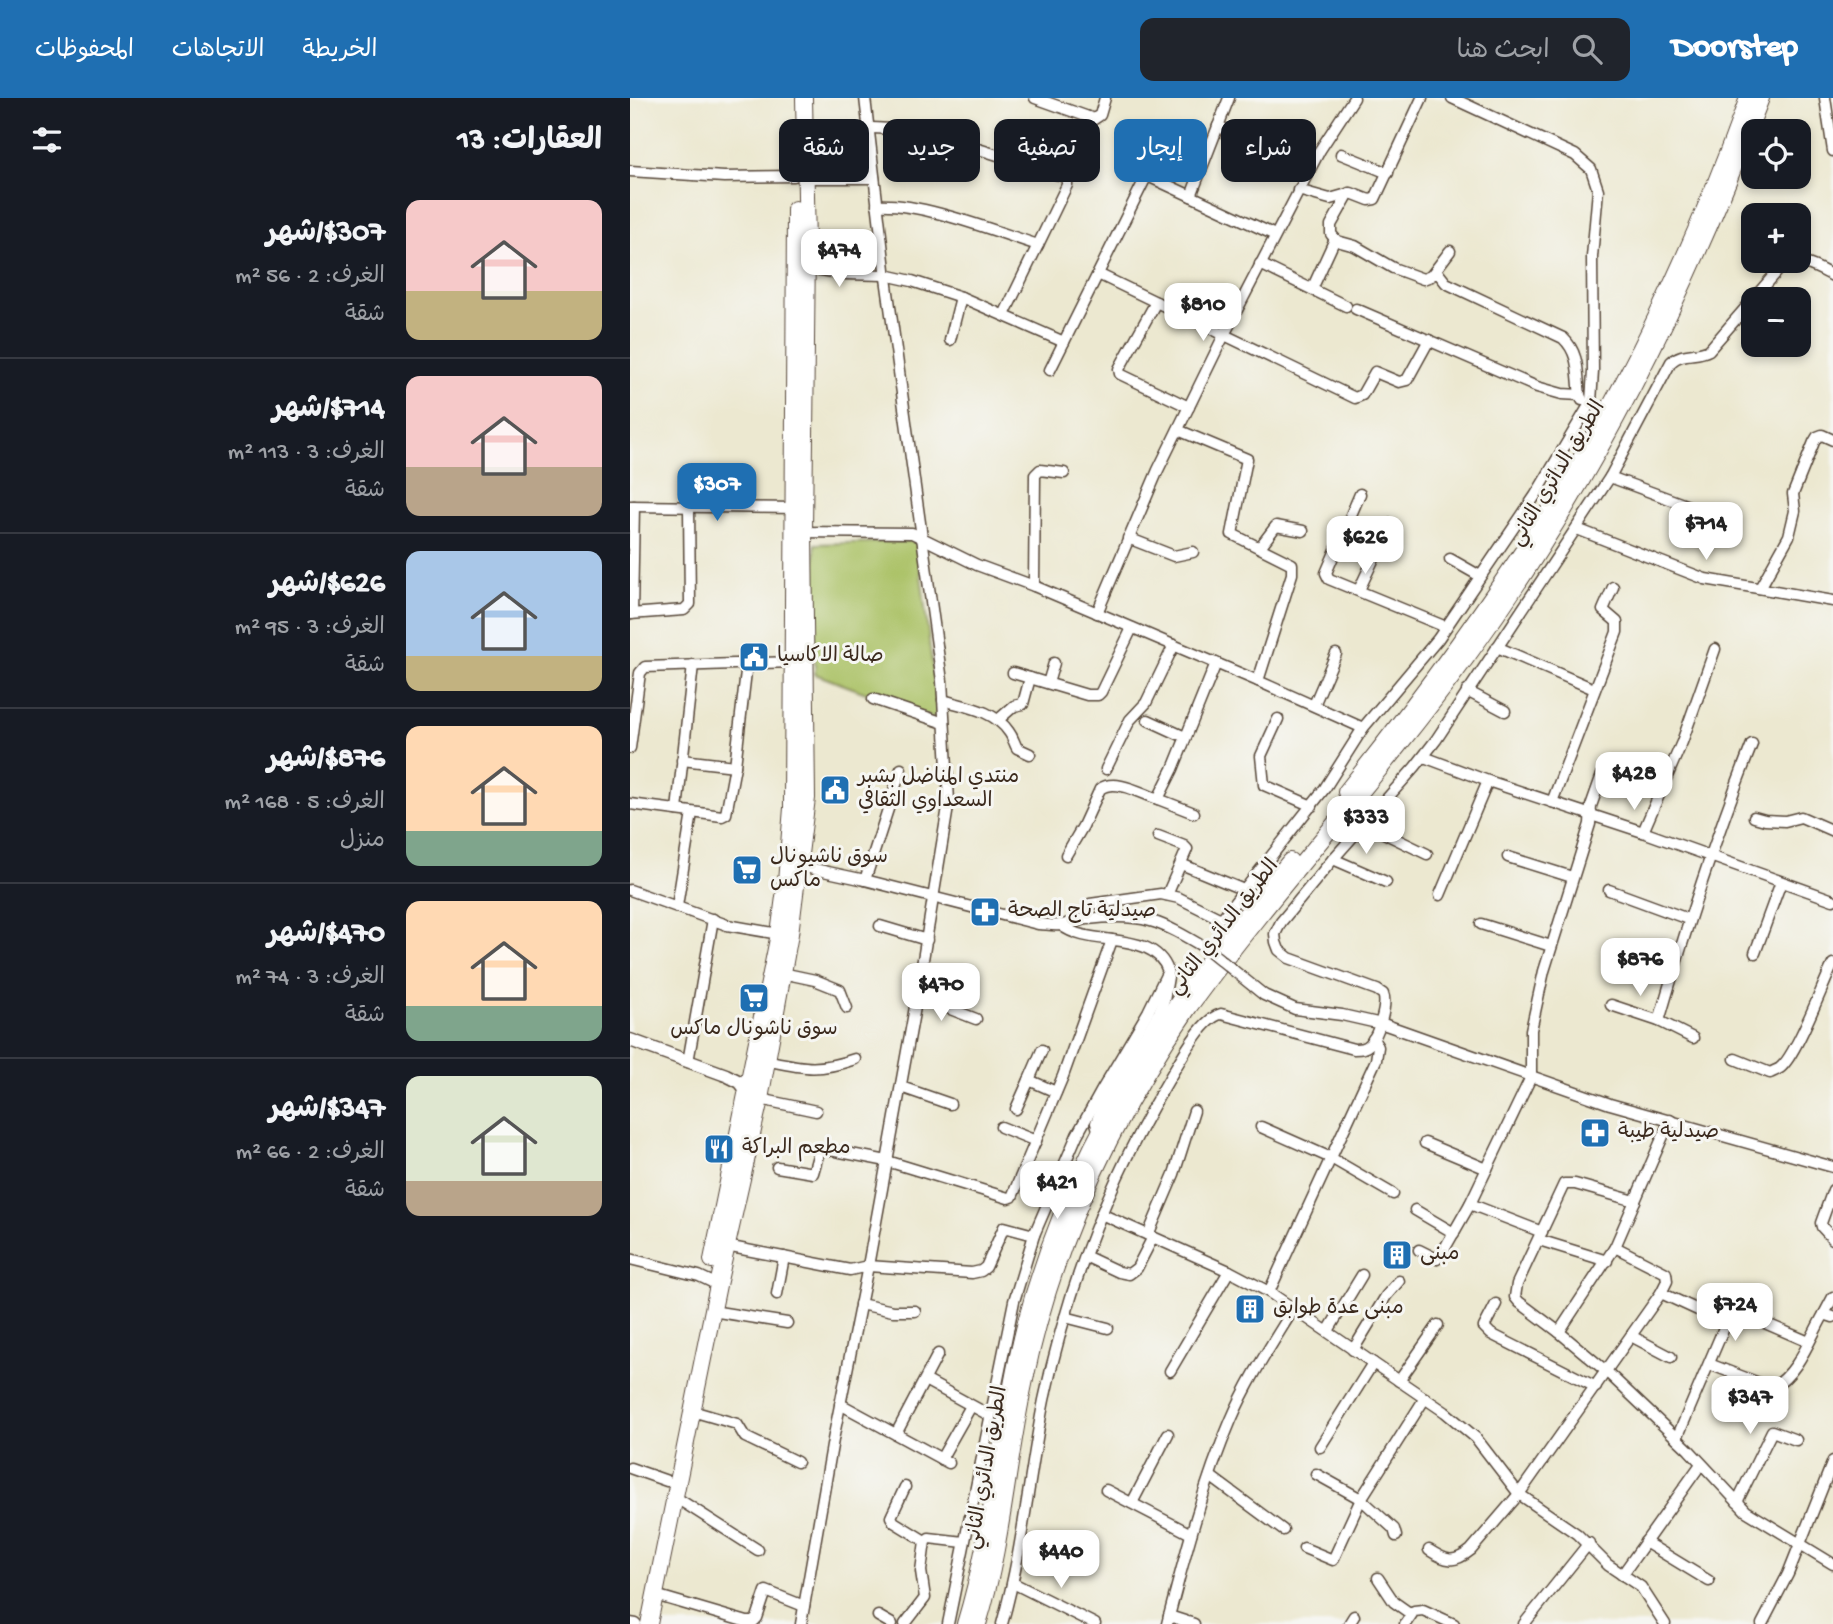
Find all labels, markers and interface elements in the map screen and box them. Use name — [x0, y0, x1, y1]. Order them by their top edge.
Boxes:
search box — [1140, 18, 1630, 81]
icon: search — [1568, 30, 1606, 68]
text: Doorstep — [1672, 30, 1798, 68]
text: المحفوظات — [35, 37, 134, 66]
text: الاتجاهات — [172, 37, 265, 66]
text: الخريطة — [303, 37, 377, 66]
text: ابحث هنا — [1457, 37, 1550, 68]
chip: شقة — [779, 119, 869, 182]
chip: جديد — [883, 119, 980, 182]
chip: تصفية — [994, 119, 1100, 182]
chip: إيجار — [1114, 119, 1207, 182]
chip: شراء — [1221, 119, 1316, 182]
map controls — [1741, 119, 1811, 357]
button: locate — [1741, 119, 1811, 189]
icon: filters — [28, 121, 66, 159]
text: العقارات: 13 — [457, 125, 602, 160]
button: + — [1741, 203, 1811, 273]
text: $307/شهر — [266, 217, 385, 252]
icon: home — [462, 228, 546, 312]
pin: $474 — [798, 230, 880, 289]
text: $474 — [817, 238, 861, 265]
text: الغرف: 2 · 56 m² — [235, 264, 385, 291]
pin: $810 — [1162, 284, 1244, 343]
button: − — [1741, 287, 1811, 357]
text: $810 — [1180, 292, 1226, 319]
text: شقة — [345, 302, 385, 329]
text: $714/شهر — [273, 393, 385, 428]
street label: الطريق الدائري الثاني — [1506, 397, 1615, 553]
icon: home — [462, 404, 546, 488]
text: الغرف: 3 · 113 m² — [228, 440, 385, 467]
pin: $307 — [676, 464, 758, 523]
text: $307 — [693, 472, 741, 499]
text: شقة — [345, 478, 385, 505]
pin: $714 — [1665, 503, 1747, 562]
text: $714 — [1685, 511, 1727, 538]
pin: $626 — [1324, 517, 1406, 576]
text: $626 — [1343, 525, 1387, 552]
text: $626/شهر — [269, 568, 385, 603]
icon: home — [462, 579, 546, 663]
text: الغرف: 3 · 95 m² — [235, 615, 385, 642]
public building icon: صالة الاكاسيا — [737, 640, 771, 674]
place label: صالة الاكاسيا — [777, 645, 884, 670]
text: شقة — [345, 653, 385, 680]
text: $876/شهر — [267, 743, 385, 778]
pin: $428 — [1593, 752, 1675, 812]
icon: home — [462, 754, 546, 838]
text: $428 — [1611, 761, 1657, 788]
place label: منتدي المناضل بشير السعداوي الثقافي — [856, 766, 1019, 815]
public building icon: منتدي المناضل بشير السعداوي الثقافي — [818, 773, 852, 807]
text: الغرف: 5 · 168 m² — [225, 790, 385, 817]
pin: $333 — [1325, 796, 1407, 856]
text: $333 — [1343, 805, 1389, 832]
text: منزل — [340, 828, 385, 855]
place label: سوق ناشيونال ماكس — [770, 846, 888, 895]
supermarket icon: سوق ناشيونال ماكس — [730, 853, 764, 887]
street label: الطريق الدائري الثاني — [1164, 855, 1288, 1003]
pharmacy icon: صيدلية تاج الصحة — [968, 895, 1002, 929]
place label: صيدلية تاج الصحة — [1008, 900, 1156, 925]
text: $470/شهر — [268, 918, 385, 953]
icon: home — [462, 929, 546, 1013]
pin: $876 — [1599, 939, 1681, 998]
text: $876 — [1617, 947, 1663, 974]
pin: $470 — [900, 964, 982, 1023]
text: الغرف: 3 · 74 m² — [235, 965, 385, 992]
text: $470 — [918, 972, 964, 999]
supermarket icon: سوق ناشونال ماكس — [737, 981, 771, 1015]
text: شقة — [345, 1003, 385, 1030]
place label: سوق ناشونال ماكس — [670, 1017, 838, 1043]
text: $347/شهر — [269, 1093, 385, 1128]
icon: home — [462, 1104, 546, 1188]
pharmacy icon: صيدلية طيبة — [1578, 1116, 1612, 1150]
place label: صيدلية طيبة — [1618, 1121, 1719, 1146]
restaurant icon: مطعم البراكة — [702, 1132, 736, 1166]
place label: مطعم البراكة — [742, 1137, 851, 1162]
text: الغرف: 2 · 66 m² — [236, 1140, 385, 1167]
pin: $421 — [1016, 1162, 1098, 1221]
text: $421 — [1036, 1170, 1078, 1197]
text: شقة — [345, 1178, 385, 1205]
building icon: مبنى — [1380, 1238, 1414, 1272]
place label: مبنى — [1420, 1243, 1459, 1268]
pin: $724 — [1694, 1284, 1776, 1343]
building icon: مبنى عدة طوابق — [1233, 1292, 1267, 1326]
text: $724 — [1713, 1292, 1757, 1319]
place label: مبنى عدة طوابق — [1273, 1297, 1404, 1322]
pin: $347 — [1709, 1376, 1791, 1436]
street label: الطريق الدائري الثاني — [961, 1384, 1018, 1552]
text: $347 — [1727, 1385, 1773, 1412]
pin: $440 — [1020, 1530, 1102, 1590]
text: $440 — [1038, 1539, 1084, 1566]

